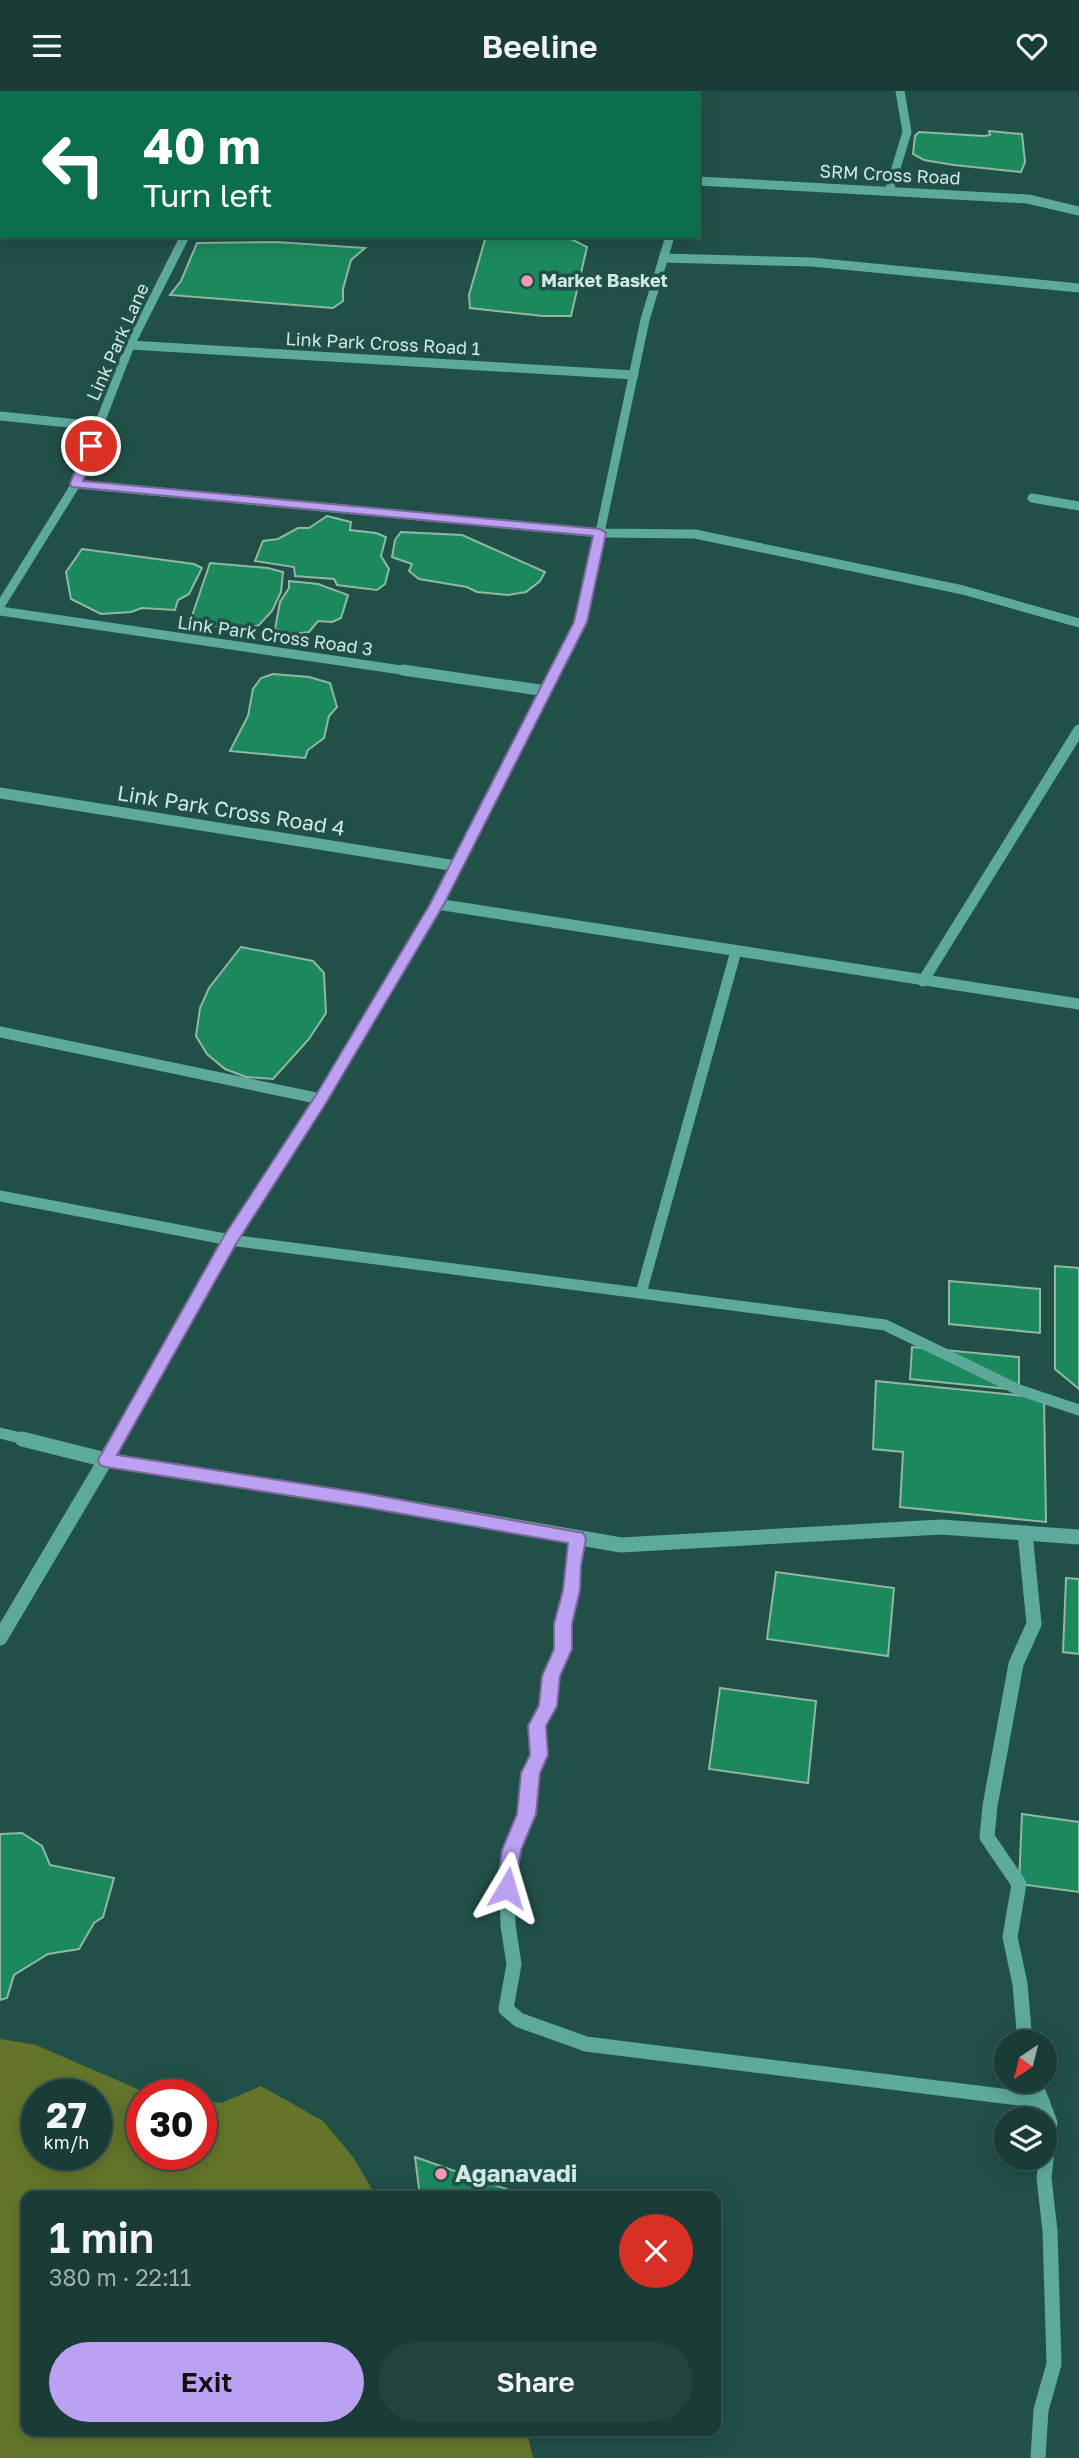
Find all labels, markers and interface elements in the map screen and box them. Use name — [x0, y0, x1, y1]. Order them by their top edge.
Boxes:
icon: menu — [28, 27, 66, 65]
text: Beeline — [481, 27, 598, 65]
icon: heart — [1013, 27, 1051, 65]
text: 40 m — [143, 116, 261, 175]
icon: left — [28, 119, 119, 210]
street label: SRM Cross Road — [819, 159, 961, 189]
text: Turn left — [143, 176, 272, 214]
place label: Market Basket — [541, 269, 668, 291]
marker: Market Basket — [519, 273, 535, 289]
street label: Link Park Lane — [81, 279, 153, 404]
street label: Link Park Cross Road 1 — [285, 327, 481, 359]
pin — [61, 416, 121, 476]
icon: arrive — [72, 427, 110, 465]
street label: Link Park Cross Road 3 — [176, 610, 374, 660]
street label: Link Park Cross Road 4 — [115, 779, 347, 841]
position arrow — [470, 1851, 544, 1925]
north arrow — [994, 2030, 1057, 2093]
map controls — [994, 2030, 1057, 2170]
speed limit sign: 30 — [126, 2079, 217, 2170]
text: 27 — [46, 2094, 87, 2136]
button: layers — [994, 2107, 1057, 2170]
text: km/h — [44, 2131, 89, 2153]
place label: Aganavadi — [455, 2158, 577, 2187]
marker: Aganavadi — [433, 2166, 449, 2182]
text: 1 min — [49, 2212, 154, 2262]
button: close — [619, 2214, 693, 2288]
text: 380 m · 22:11 — [49, 2263, 191, 2291]
button: Exit — [49, 2342, 364, 2422]
button: Share — [378, 2342, 693, 2422]

